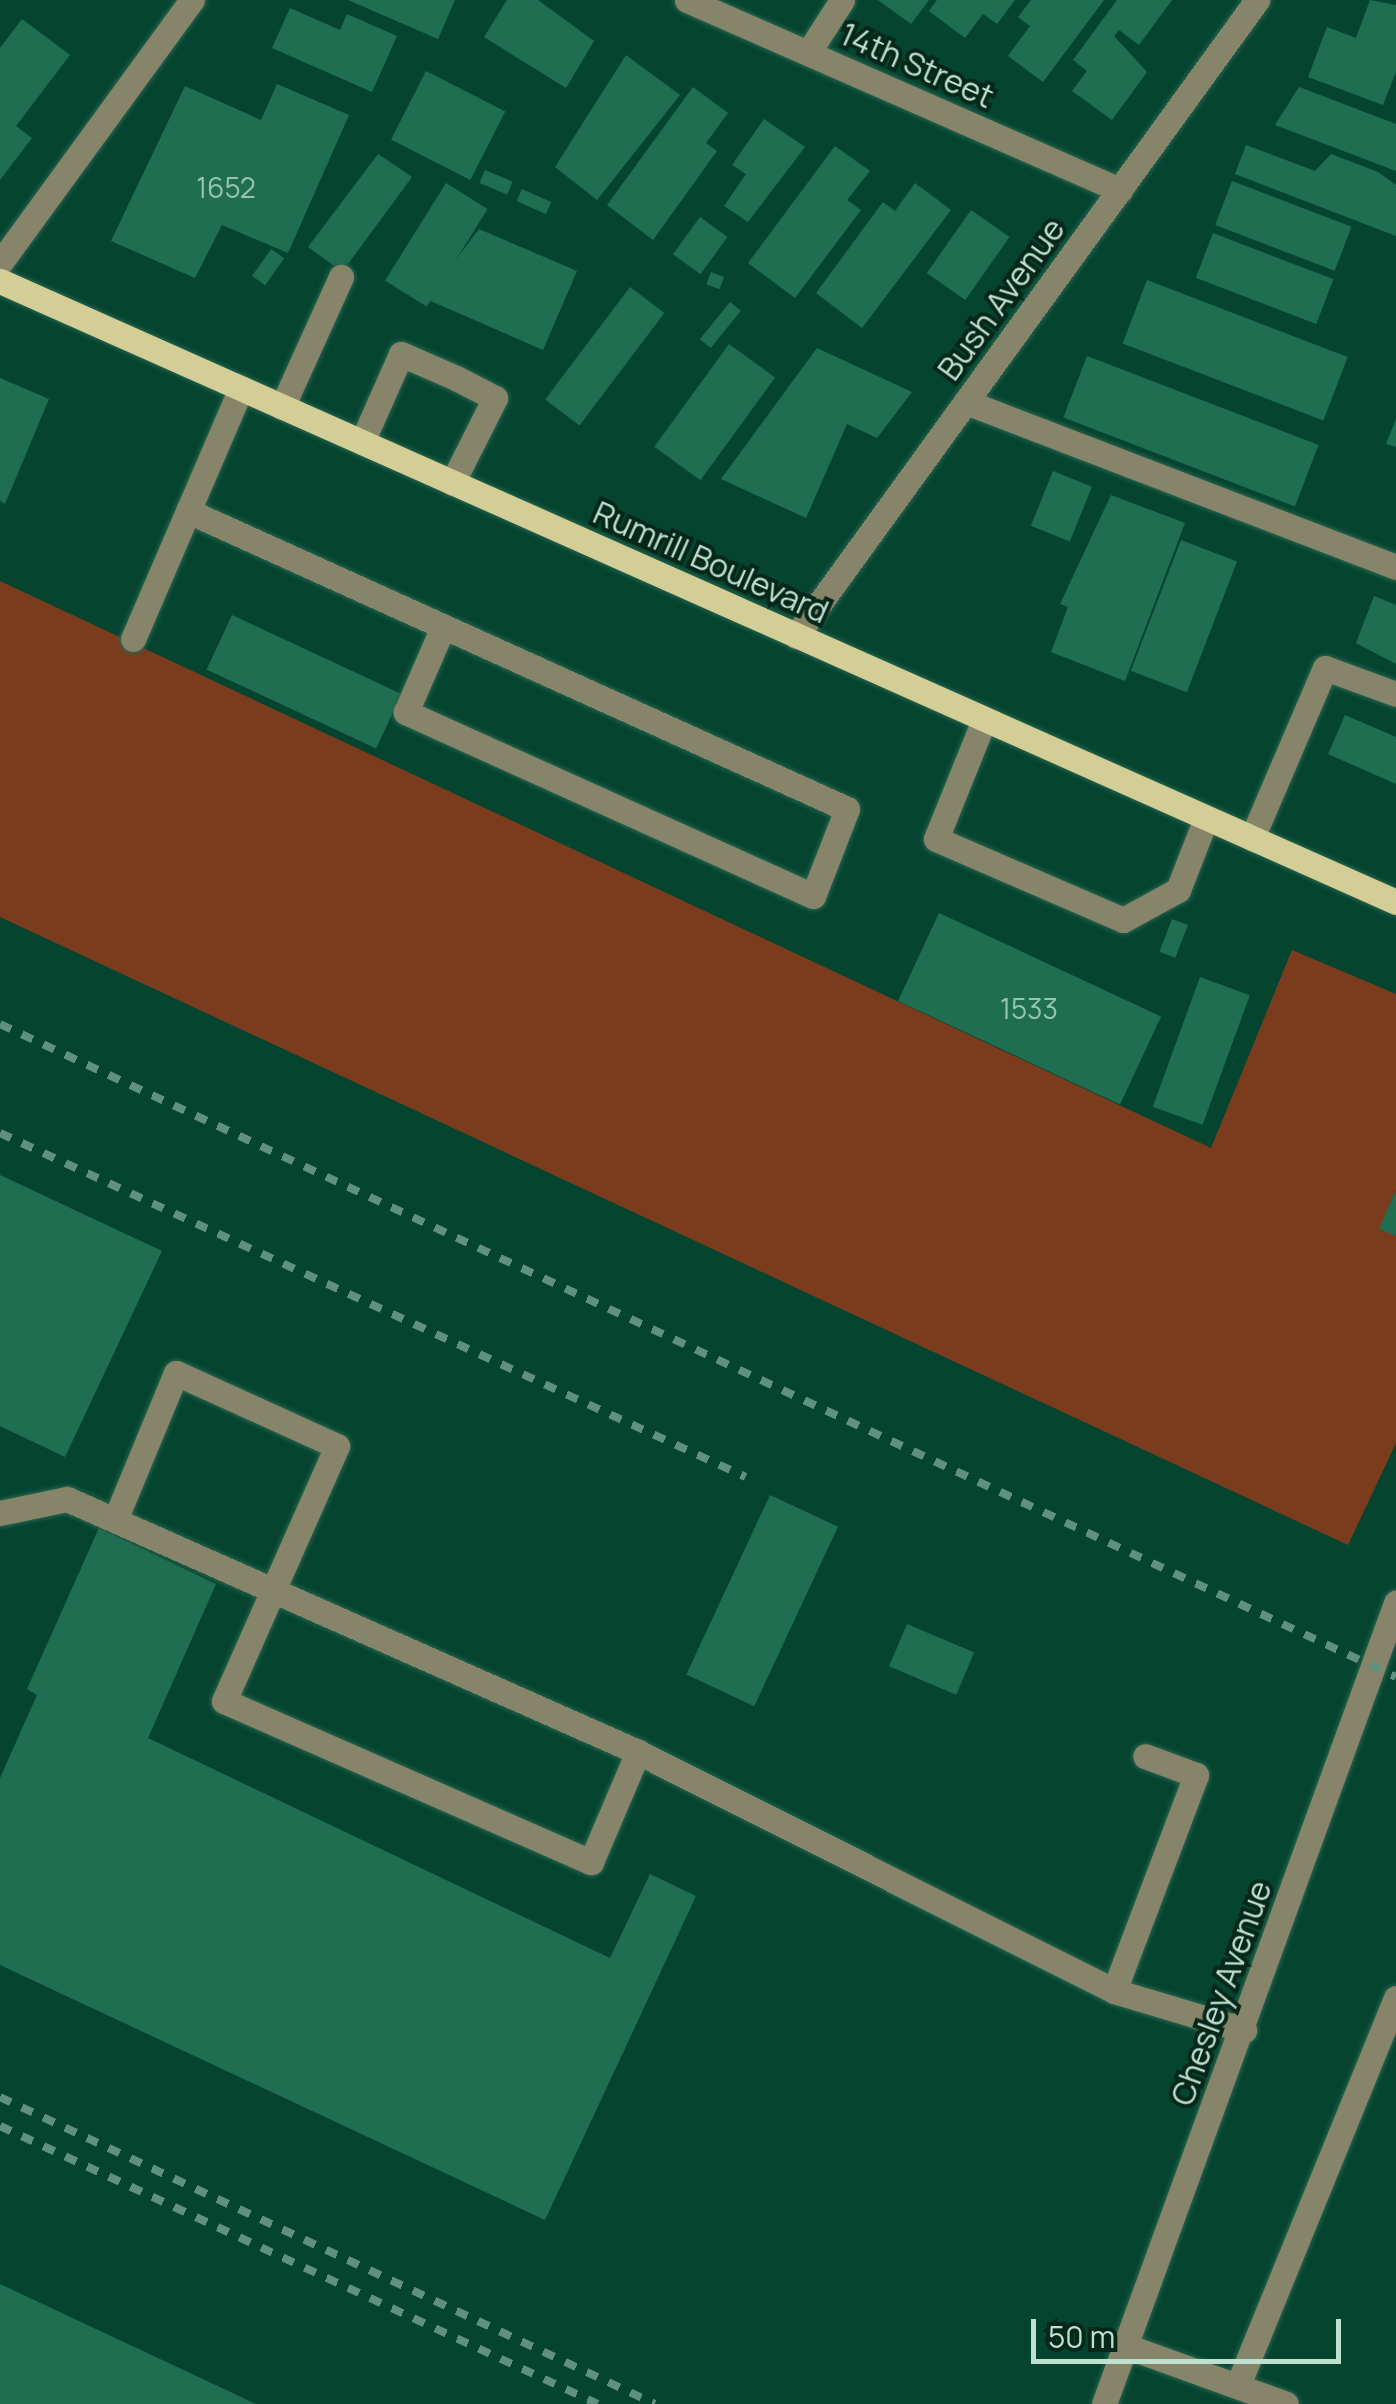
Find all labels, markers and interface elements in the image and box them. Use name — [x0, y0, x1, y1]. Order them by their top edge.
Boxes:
street label: 14th Street — [834, 14, 1000, 116]
house number: 1652 — [196, 170, 256, 204]
street label: Bush Avenue — [930, 211, 1072, 387]
street label: Rumrill Boulevard — [588, 493, 834, 631]
house number: 1533 — [1000, 991, 1058, 1025]
street label: Chesley Avenue — [1163, 1876, 1279, 2110]
scale bar — [1036, 2299, 1346, 2361]
text: 50 m — [1048, 2316, 1115, 2357]

